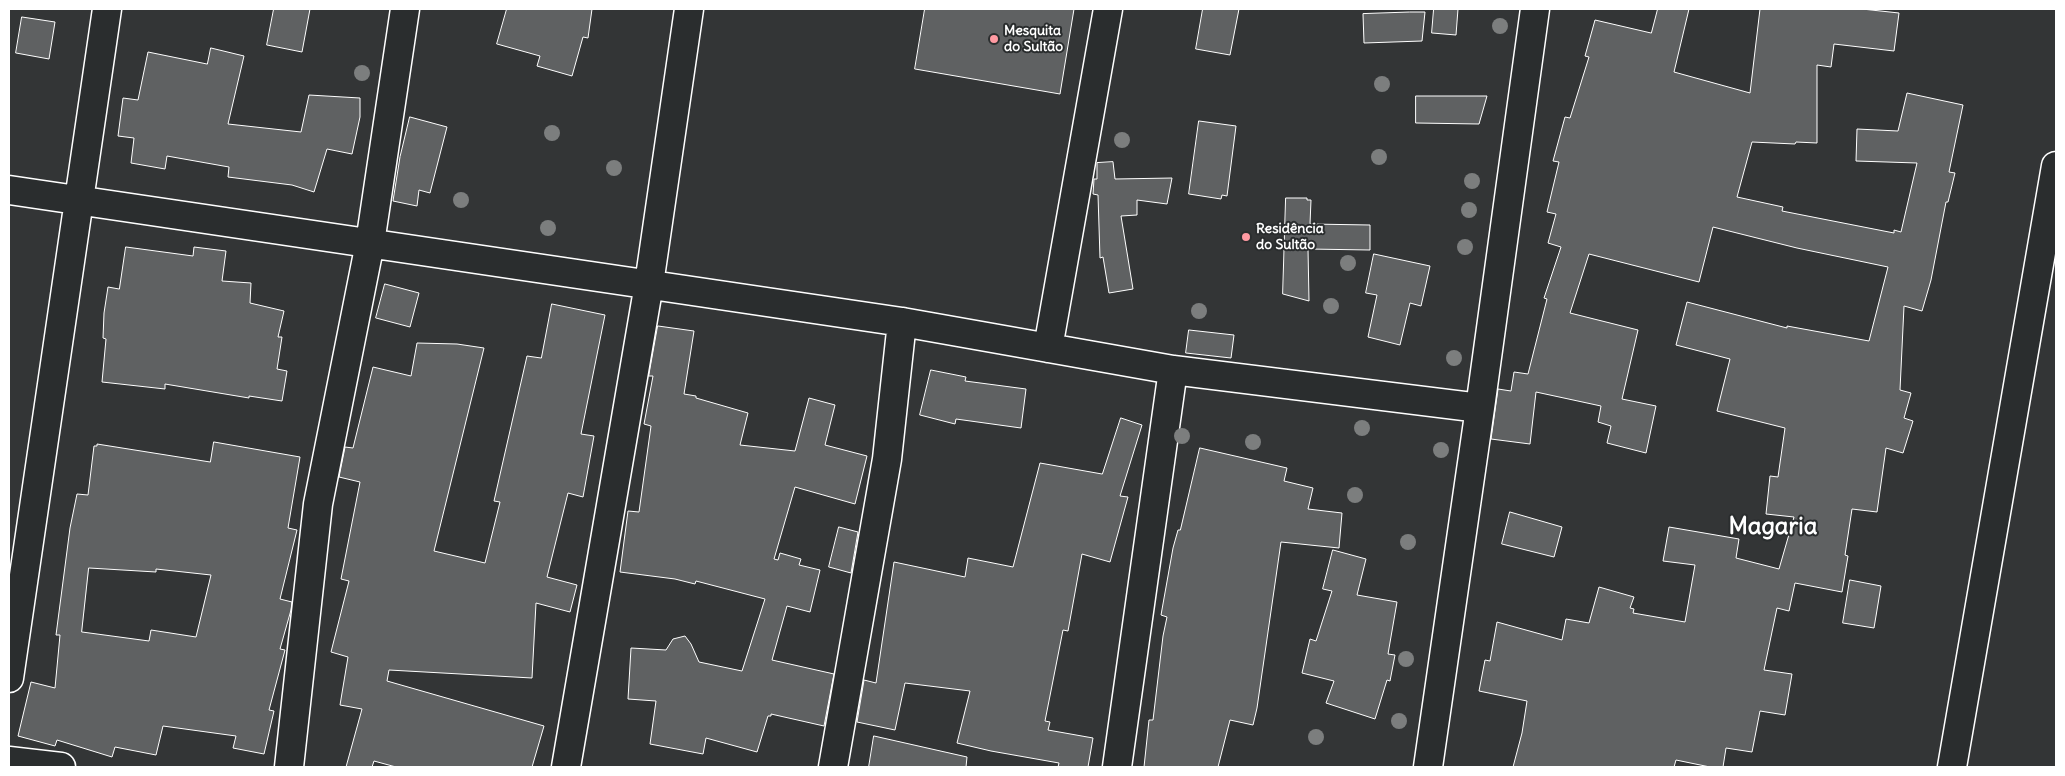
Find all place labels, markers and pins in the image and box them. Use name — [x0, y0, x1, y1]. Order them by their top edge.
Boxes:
place label: Mesquita do Sultão — [1004, 23, 1063, 56]
marker: Mesquita do Sultão — [988, 33, 1000, 45]
place label: Residência do Sultão — [1256, 221, 1324, 253]
marker: Residência do Sultão — [1240, 231, 1252, 243]

